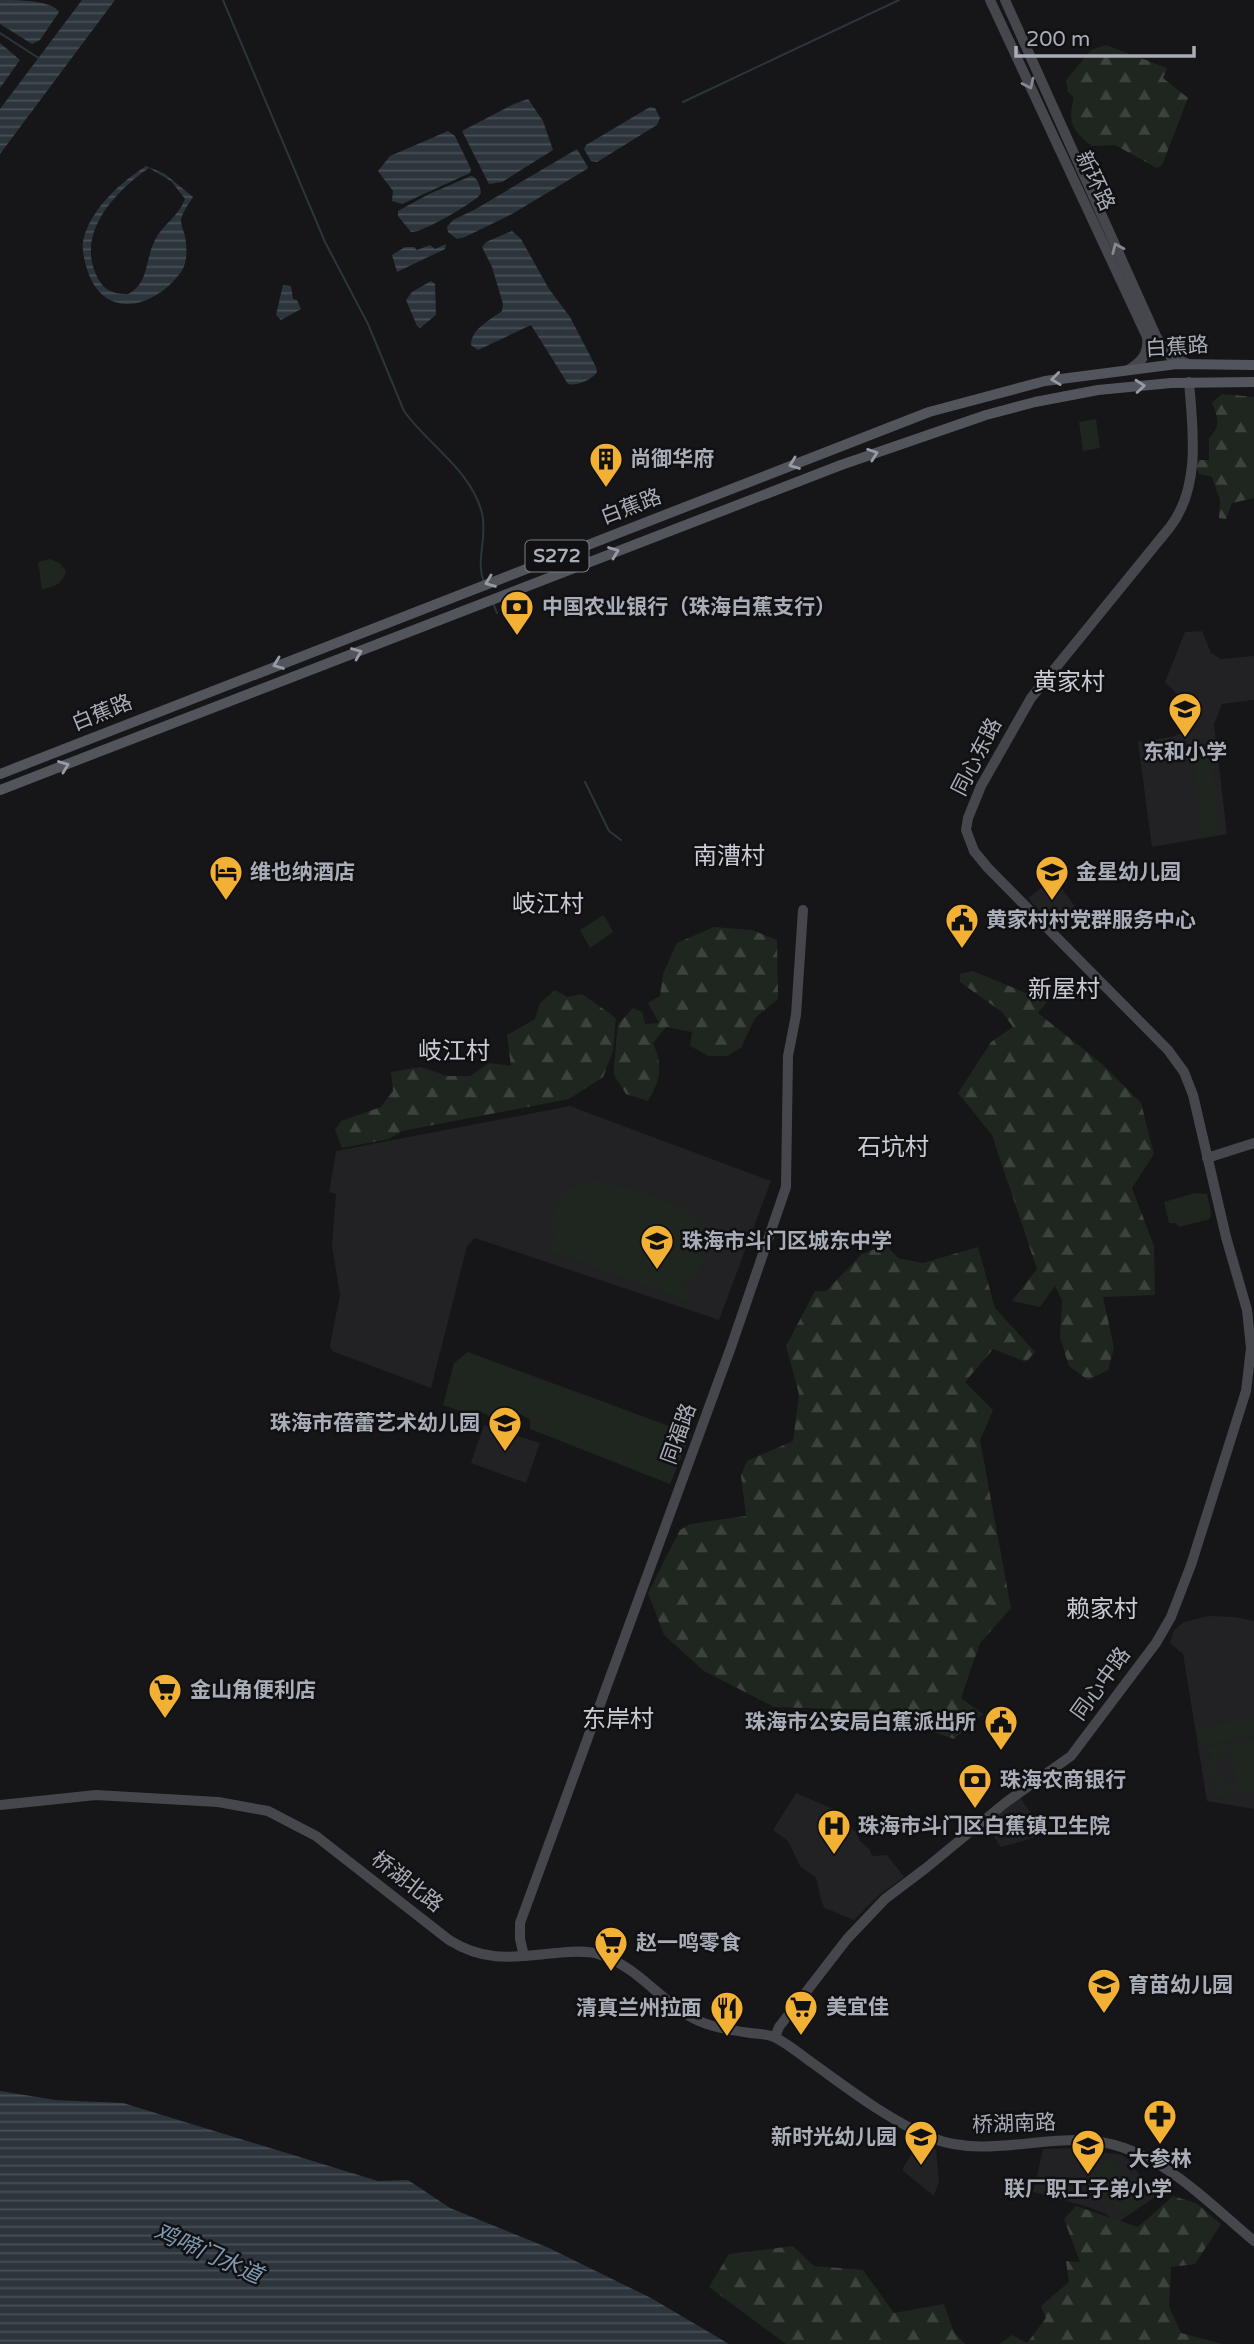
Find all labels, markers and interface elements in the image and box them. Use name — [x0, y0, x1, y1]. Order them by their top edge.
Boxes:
scale bar — [1016, 14, 1194, 58]
text: 200 m — [1026, 27, 1090, 52]
one-way arrow — [1021, 77, 1035, 89]
street label: 新环路 — [1070, 147, 1120, 215]
one-way arrow — [1111, 243, 1125, 255]
street label: 白蕉路 — [1145, 332, 1209, 362]
one-way arrow — [1050, 372, 1062, 387]
one-way arrow — [1134, 379, 1145, 394]
building icon: 尚御华府 — [587, 440, 625, 489]
place label: 尚御华府 — [630, 447, 714, 472]
one-way arrow — [866, 448, 878, 462]
one-way arrow — [788, 456, 800, 470]
street label: 白蕉路 — [597, 484, 665, 530]
road number: S272 — [526, 540, 588, 572]
one-way arrow — [608, 547, 620, 561]
one-way arrow — [485, 573, 497, 587]
bank icon: 中国农业银行（珠海白蕉支行） — [498, 588, 536, 637]
place label: 中国农业银行（珠海白蕉支行） — [542, 595, 836, 620]
one-way arrow — [349, 647, 362, 661]
one-way arrow — [272, 656, 285, 670]
district label: 黄家村 — [1033, 668, 1105, 697]
street label: 白蕉路 — [68, 690, 136, 736]
school or university icon: 东和小学 — [1166, 690, 1204, 739]
street label: 同心东路 — [947, 714, 1007, 800]
place label: 东和小学 — [1143, 740, 1227, 765]
one-way arrow — [57, 761, 69, 775]
district label: 南漕村 — [693, 842, 765, 871]
hotel icon: 维也纳酒店 — [207, 853, 245, 902]
school or university icon: 金星幼儿园 — [1033, 853, 1071, 902]
place label: 维也纳酒店 — [250, 860, 355, 885]
place label: 金星幼儿园 — [1076, 860, 1181, 885]
district label: 岐江村 — [512, 890, 584, 919]
public building icon: 黄家村村党群服务中心 — [943, 901, 981, 950]
place label: 黄家村村党群服务中心 — [986, 908, 1196, 933]
district label: 新屋村 — [1028, 975, 1100, 1004]
district label: 岐江村 — [418, 1037, 490, 1066]
district label: 石坑村 — [857, 1133, 929, 1162]
school or university icon: 珠海市斗门区城东中学 — [638, 1222, 676, 1271]
place label: 珠海市斗门区城东中学 — [682, 1229, 892, 1254]
street label: 同福路 — [656, 1400, 702, 1468]
school or university icon: 珠海市蓓蕾艺术幼儿园 — [486, 1404, 524, 1453]
place label: 珠海市蓓蕾艺术幼儿园 — [270, 1411, 480, 1436]
district label: 赖家村 — [1066, 1595, 1138, 1624]
street label: 同心中路 — [1066, 1643, 1136, 1725]
supermarket icon: 金山角便利店 — [146, 1671, 184, 1720]
place label: 金山角便利店 — [190, 1678, 316, 1703]
public building icon: 珠海市公安局白蕉派出所 — [982, 1703, 1020, 1752]
district label: 东岸村 — [582, 1705, 654, 1734]
place label: 珠海市公安局白蕉派出所 — [745, 1710, 976, 1735]
bank icon: 珠海农商银行 — [956, 1761, 994, 1810]
place label: 珠海农商银行 — [1000, 1768, 1126, 1793]
hospital icon: 珠海市斗门区白蕉镇卫生院 — [815, 1807, 853, 1856]
place label: 珠海市斗门区白蕉镇卫生院 — [858, 1814, 1110, 1839]
street label: 桥湖北路 — [366, 1846, 448, 1918]
supermarket icon: 赵一鸣零食 — [592, 1924, 630, 1973]
place label: 赵一鸣零食 — [636, 1931, 741, 1956]
school or university icon: 育苗幼儿园 — [1085, 1966, 1123, 2015]
place label: 育苗幼儿园 — [1128, 1973, 1233, 1998]
supermarket icon: 美宜佳 — [782, 1988, 820, 2037]
restaurant icon: 清真兰州拉面 — [708, 1989, 746, 2038]
place label: 美宜佳 — [826, 1995, 889, 2020]
place label: 清真兰州拉面 — [576, 1996, 702, 2021]
pharmacy icon: 大参林 — [1141, 2097, 1179, 2146]
street label: 桥湖南路 — [972, 2110, 1056, 2138]
school or university icon: 新时光幼儿园 — [902, 2118, 940, 2167]
place label: 新时光幼儿园 — [771, 2125, 897, 2150]
school or university icon: 联厂职工子弟小学 — [1069, 2127, 1107, 2176]
place label: 大参林 — [1129, 2147, 1192, 2172]
place label: 联厂职工子弟小学 — [1004, 2177, 1172, 2202]
water label: 鸡啼门水道 — [150, 2218, 269, 2291]

